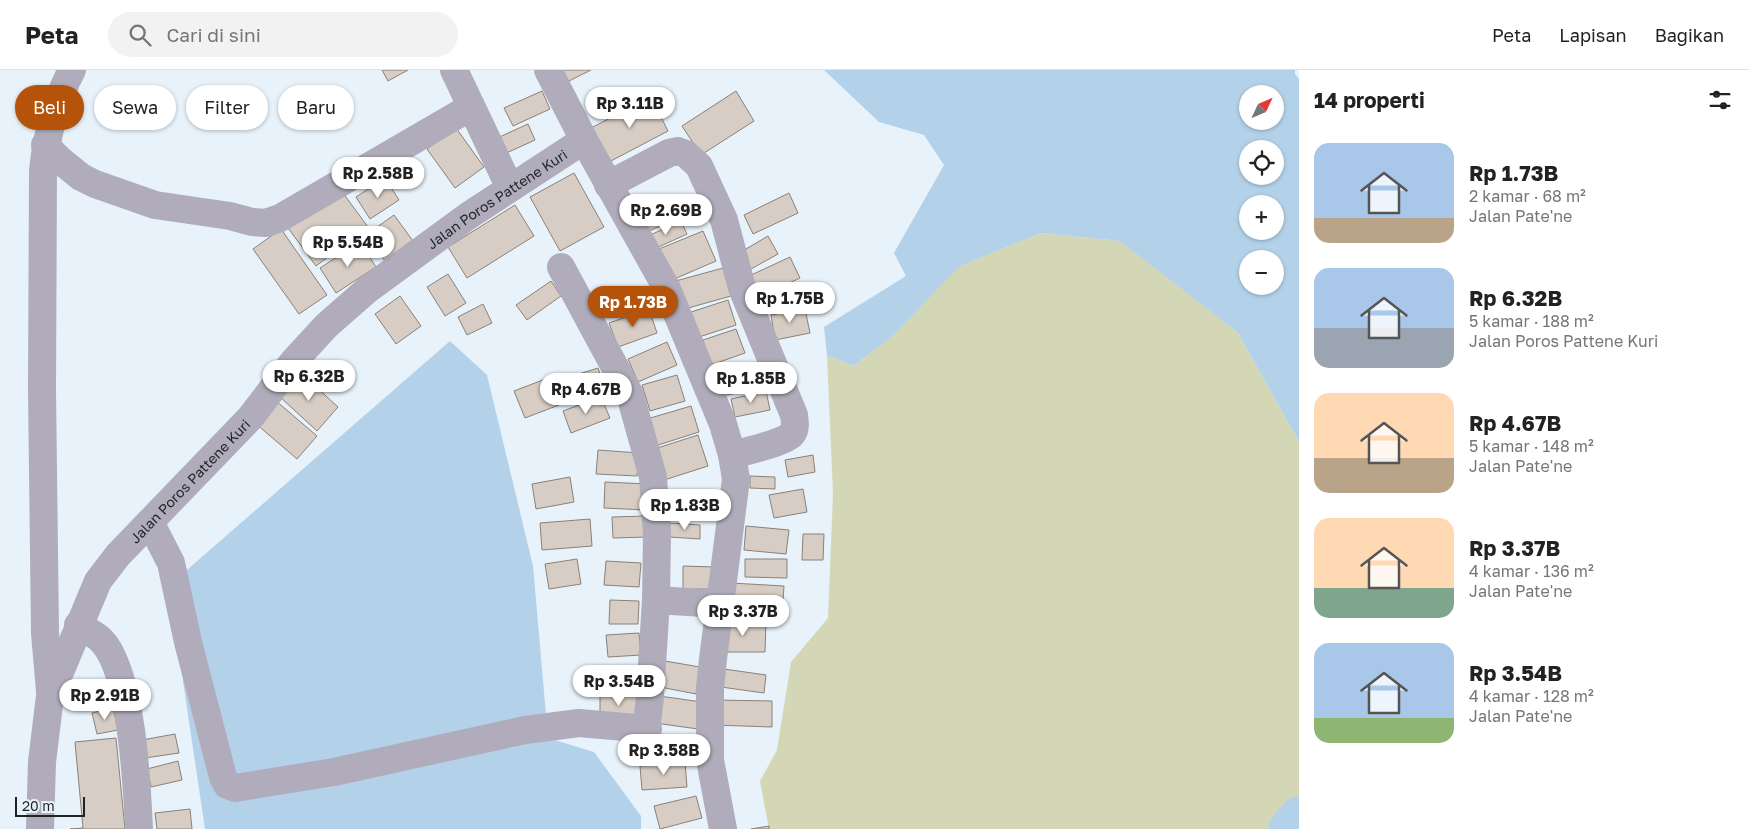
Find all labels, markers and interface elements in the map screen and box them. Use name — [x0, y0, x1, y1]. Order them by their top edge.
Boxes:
search box — [108, 12, 458, 57]
text: Peta — [25, 20, 78, 49]
icon: search — [126, 21, 154, 49]
text: Cari di sini — [166, 23, 261, 46]
text: Peta — [1492, 24, 1531, 46]
text: Lapisan — [1559, 24, 1627, 46]
text: Bagikan — [1655, 24, 1724, 46]
chip: Beli — [15, 85, 84, 130]
chip: Sewa — [94, 85, 176, 130]
chip: Filter — [186, 85, 268, 130]
chip: Baru — [278, 85, 354, 130]
north arrow — [1239, 85, 1284, 130]
map controls — [1239, 85, 1284, 295]
icon: filters — [1706, 86, 1734, 114]
pin: Rp 3.11B — [578, 87, 682, 129]
text: 14 properti — [1314, 87, 1425, 113]
text: Rp 3.11B — [596, 93, 664, 113]
button: locate — [1239, 140, 1284, 185]
street label: Jalan Poros Pattene Kuri — [423, 145, 570, 252]
pin: Rp 2.58B — [326, 156, 430, 199]
text: Rp 1.73B — [1469, 160, 1558, 186]
text: Rp 2.58B — [342, 163, 414, 183]
icon: home — [1354, 163, 1414, 223]
text: 2 kamar · 68 m² — [1469, 186, 1586, 206]
pin: Rp 2.69B — [614, 194, 718, 236]
button: + — [1239, 195, 1284, 240]
text: Rp 2.69B — [630, 200, 702, 220]
text: Jalan Pate'ne — [1469, 206, 1572, 226]
pin: Rp 5.54B — [296, 226, 400, 268]
text: Rp 5.54B — [313, 232, 383, 252]
button: − — [1239, 250, 1284, 295]
pin: Rp 1.75B — [738, 282, 842, 324]
text: Rp 6.32B — [1469, 285, 1562, 311]
pin: Rp 1.73B — [581, 286, 685, 328]
text: Rp 1.75B — [756, 288, 824, 308]
icon: home — [1354, 288, 1414, 348]
text: Rp 1.73B — [599, 292, 667, 312]
text: 5 kamar · 188 m² — [1469, 311, 1594, 331]
text: Jalan Poros Pattene Kuri — [1469, 331, 1658, 351]
pin: Rp 6.32B — [257, 360, 361, 402]
pin: Rp 1.85B — [699, 362, 803, 404]
text: Rp 6.32B — [273, 366, 345, 386]
text: Rp 1.85B — [716, 368, 786, 388]
pin: Rp 4.67B — [534, 372, 638, 415]
text: Rp 4.67B — [551, 379, 621, 399]
text: Rp 4.67B — [1469, 410, 1561, 436]
icon: home — [1354, 413, 1414, 473]
street label: Jalan Poros Pattene Kuri — [126, 415, 253, 546]
text: 5 kamar · 148 m² — [1469, 436, 1594, 456]
text: Jalan Pate'ne — [1469, 456, 1572, 476]
pin: Rp 1.83B — [633, 488, 737, 531]
text: Rp 1.83B — [650, 495, 720, 515]
text: Rp 3.37B — [1469, 535, 1560, 561]
icon: home — [1354, 538, 1414, 598]
text: 4 kamar · 136 m² — [1469, 561, 1594, 581]
text: Jalan Pate'ne — [1469, 581, 1572, 601]
pin: Rp 3.37B — [691, 594, 795, 637]
text: Rp 3.37B — [708, 601, 778, 621]
text: Rp 3.54B — [1469, 660, 1562, 686]
icon: home — [1354, 663, 1414, 723]
pin: Rp 3.54B — [567, 664, 671, 707]
text: Rp 3.54B — [584, 671, 654, 691]
pin: Rp 2.91B — [53, 678, 157, 721]
text: Rp 2.91B — [70, 685, 140, 705]
text: 4 kamar · 128 m² — [1469, 686, 1594, 706]
text: Jalan Pate'ne — [1469, 706, 1572, 726]
pin: Rp 3.58B — [612, 734, 716, 776]
text: Rp 3.58B — [628, 740, 700, 760]
scale bar — [15, 794, 85, 817]
text: 20 m — [22, 797, 55, 814]

